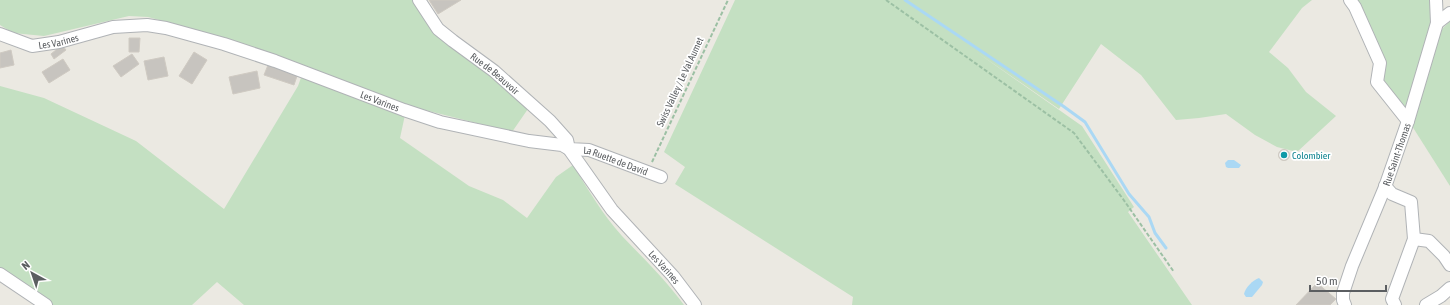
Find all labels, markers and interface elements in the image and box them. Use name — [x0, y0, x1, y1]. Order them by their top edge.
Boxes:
street label: Les Varines — [38, 31, 80, 50]
street label: Swiss Valley / Le Val Aumet — [654, 35, 706, 128]
street label: Rue de Beauvoir — [469, 50, 522, 97]
street label: Les Varines — [359, 88, 401, 113]
street label: Rue Saint-Thomas — [1380, 121, 1413, 187]
street label: La Ruette de David — [583, 144, 650, 177]
marker: Colombier — [1279, 150, 1289, 160]
place label: Colombier — [1292, 150, 1331, 161]
street label: Les Varines — [647, 248, 682, 286]
north arrow — [12, 253, 52, 293]
text: N — [19, 259, 32, 272]
scale bar — [1310, 267, 1386, 293]
text: 50 m — [1316, 274, 1338, 288]

